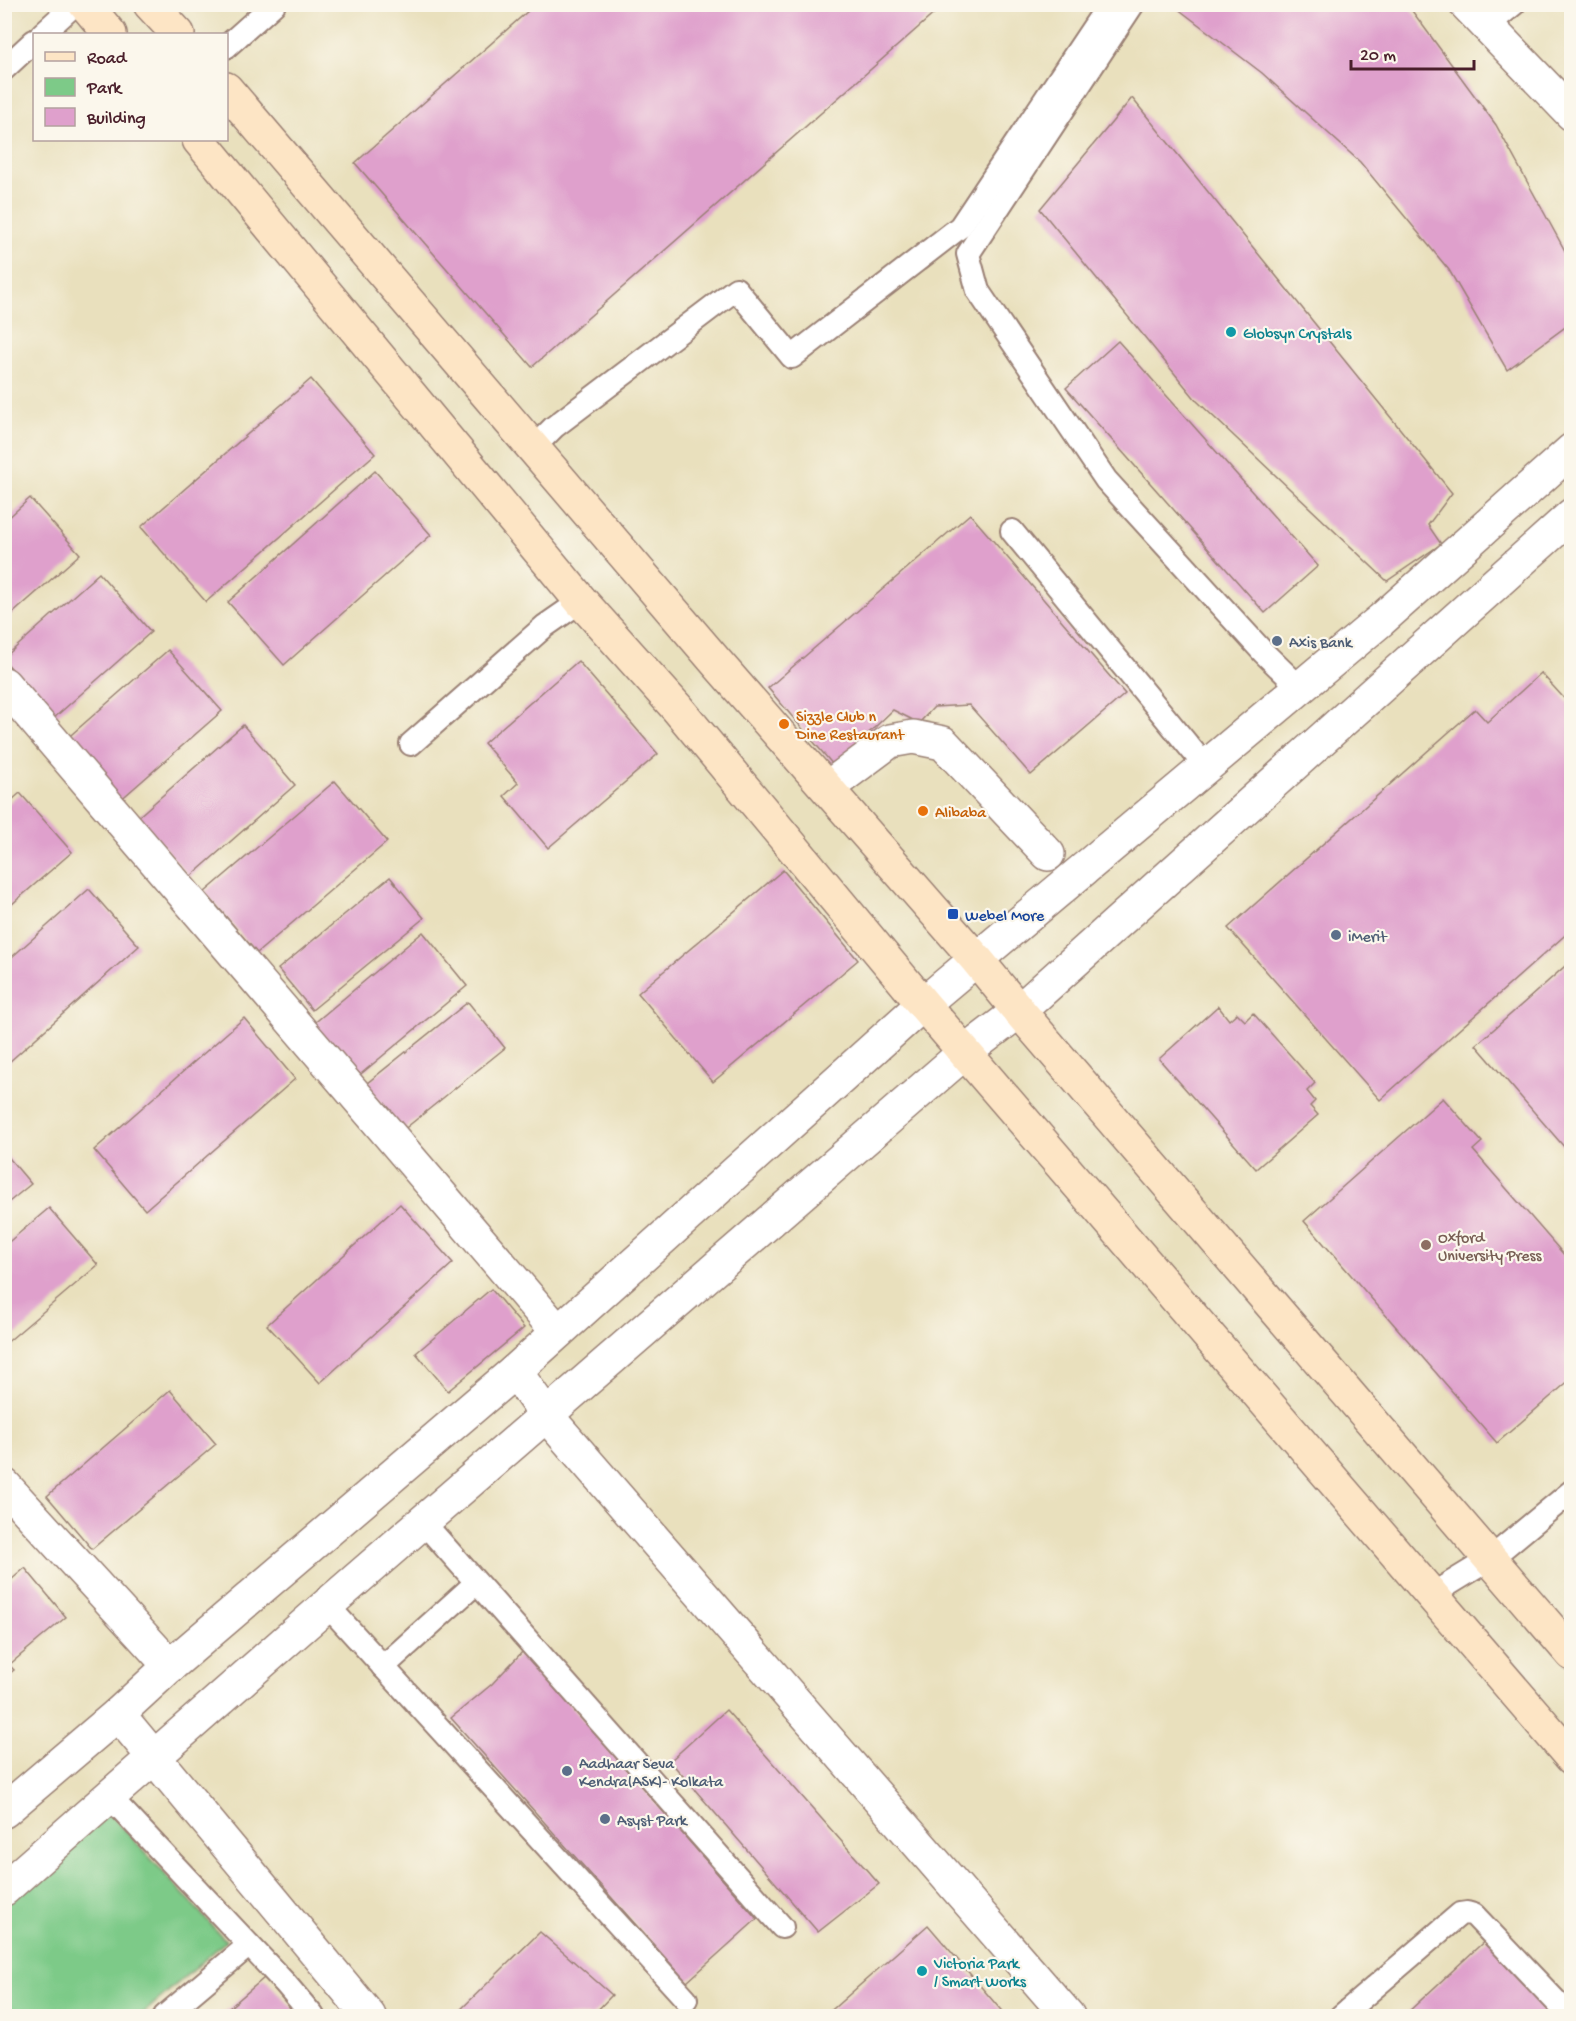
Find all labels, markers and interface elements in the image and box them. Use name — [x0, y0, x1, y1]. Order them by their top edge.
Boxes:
legend — [33, 33, 228, 141]
scale bar — [1351, 33, 1474, 71]
text: 20 m — [1360, 46, 1396, 67]
text: Road — [87, 49, 128, 70]
text: Park — [86, 79, 123, 100]
text: Building — [86, 109, 146, 130]
marker: Globsyn Crystals — [1224, 325, 1238, 339]
place label: Globsyn Crystals — [1243, 326, 1353, 345]
marker: Axis Bank — [1270, 634, 1284, 648]
place label: Axis Bank — [1289, 635, 1354, 654]
place label: Sizzle Club n Dine Restaurant — [795, 709, 905, 746]
marker: Sizzle Club n Dine Restaurant — [777, 717, 791, 731]
marker: Alibaba — [916, 804, 930, 818]
place label: Alibaba — [935, 805, 987, 824]
marker: Webel More — [946, 907, 960, 921]
place label: Webel More — [965, 908, 1045, 927]
marker: iMerit — [1329, 928, 1343, 942]
place label: iMerit — [1348, 929, 1388, 948]
place label: Oxford University Press — [1438, 1230, 1542, 1267]
marker: Oxford University Press — [1419, 1238, 1433, 1252]
place label: Aadhaar Seva Kendra(ASK)- Kolkata — [579, 1756, 724, 1793]
marker: Aadhaar Seva Kendra(ASK)- Kolkata — [560, 1764, 574, 1778]
marker: Asyst Park — [598, 1812, 612, 1826]
place label: Asyst Park — [617, 1813, 689, 1832]
place label: Victoria Park / Smart Works — [933, 1956, 1027, 1993]
marker: Victoria Park / Smart Works — [915, 1964, 929, 1978]

